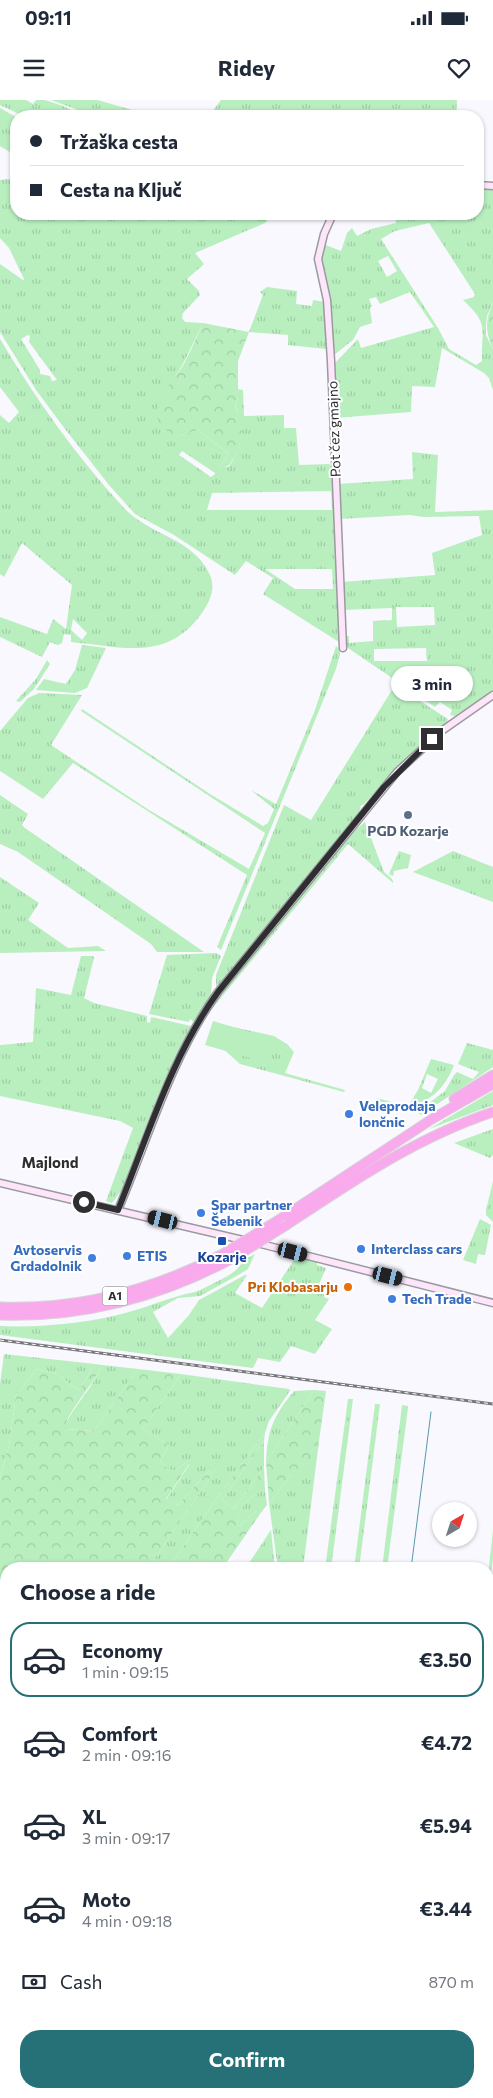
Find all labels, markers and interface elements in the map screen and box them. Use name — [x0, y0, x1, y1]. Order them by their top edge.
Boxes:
text: 09:11 — [25, 6, 72, 29]
icon: menu — [20, 54, 48, 82]
text: Ridey — [218, 54, 275, 81]
icon: heart — [445, 54, 473, 82]
text: Tržaška cesta — [60, 130, 178, 153]
text: Cesta na Ključ — [60, 178, 182, 201]
street label: Pot čez gmajno — [323, 381, 344, 477]
callout: 3 min — [391, 666, 473, 702]
text: 3 min — [412, 674, 452, 693]
route end — [421, 728, 443, 750]
marker: PGD Kozarje — [402, 809, 414, 821]
place label: PGD Kozarje — [367, 822, 449, 839]
place label: Veleprodaja lončnic — [359, 1097, 436, 1130]
marker: Veleprodaja lončnic — [343, 1108, 355, 1120]
district label: Majlond — [22, 1153, 78, 1171]
route start — [73, 1191, 95, 1213]
place label: Spar partner Šebenik — [211, 1196, 292, 1229]
marker: Spar partner Šebenik — [195, 1207, 207, 1219]
car — [146, 1209, 179, 1231]
marker: Kozarje — [216, 1235, 228, 1247]
place label: Interclass cars — [371, 1240, 463, 1257]
place label: Avtoservis Grdadolnik — [10, 1241, 82, 1274]
car — [276, 1241, 309, 1263]
marker: Interclass cars — [355, 1243, 367, 1255]
place label: ETIS — [137, 1247, 167, 1264]
place label: Kozarje — [197, 1248, 247, 1265]
marker: ETIS — [121, 1250, 133, 1262]
marker: Avtoservis Grdadolnik — [86, 1252, 98, 1264]
car — [371, 1265, 404, 1287]
place label: Pri Klobasarju — [247, 1278, 338, 1295]
marker: Pri Klobasarju — [342, 1281, 354, 1293]
road number: A1 — [102, 1286, 128, 1306]
place label: Tech Trade — [402, 1290, 472, 1307]
marker: Tech Trade — [386, 1293, 398, 1305]
north arrow — [432, 1502, 478, 1548]
map controls — [432, 1502, 477, 1547]
text: Choose a ride — [20, 1578, 155, 1605]
icon: car — [22, 1637, 67, 1682]
text: Economy — [82, 1639, 163, 1662]
text: €3.50 — [419, 1648, 472, 1671]
text: 1 min · 09:15 — [82, 1662, 169, 1681]
icon: car — [22, 1720, 67, 1765]
text: Comfort — [82, 1722, 158, 1745]
text: €4.72 — [421, 1731, 472, 1754]
text: 2 min · 09:16 — [82, 1745, 172, 1764]
icon: car — [22, 1803, 67, 1848]
text: XL — [82, 1805, 107, 1828]
text: €5.94 — [420, 1814, 472, 1837]
text: 3 min · 09:17 — [82, 1828, 171, 1847]
icon: car — [22, 1886, 67, 1931]
text: Moto — [82, 1888, 131, 1911]
text: €3.44 — [420, 1897, 472, 1920]
text: 4 min · 09:18 — [82, 1911, 172, 1930]
icon: cash — [20, 1968, 48, 1996]
text: Cash — [60, 1970, 102, 1993]
text: 870 m — [428, 1972, 474, 1991]
button: Confirm — [20, 2030, 474, 2088]

